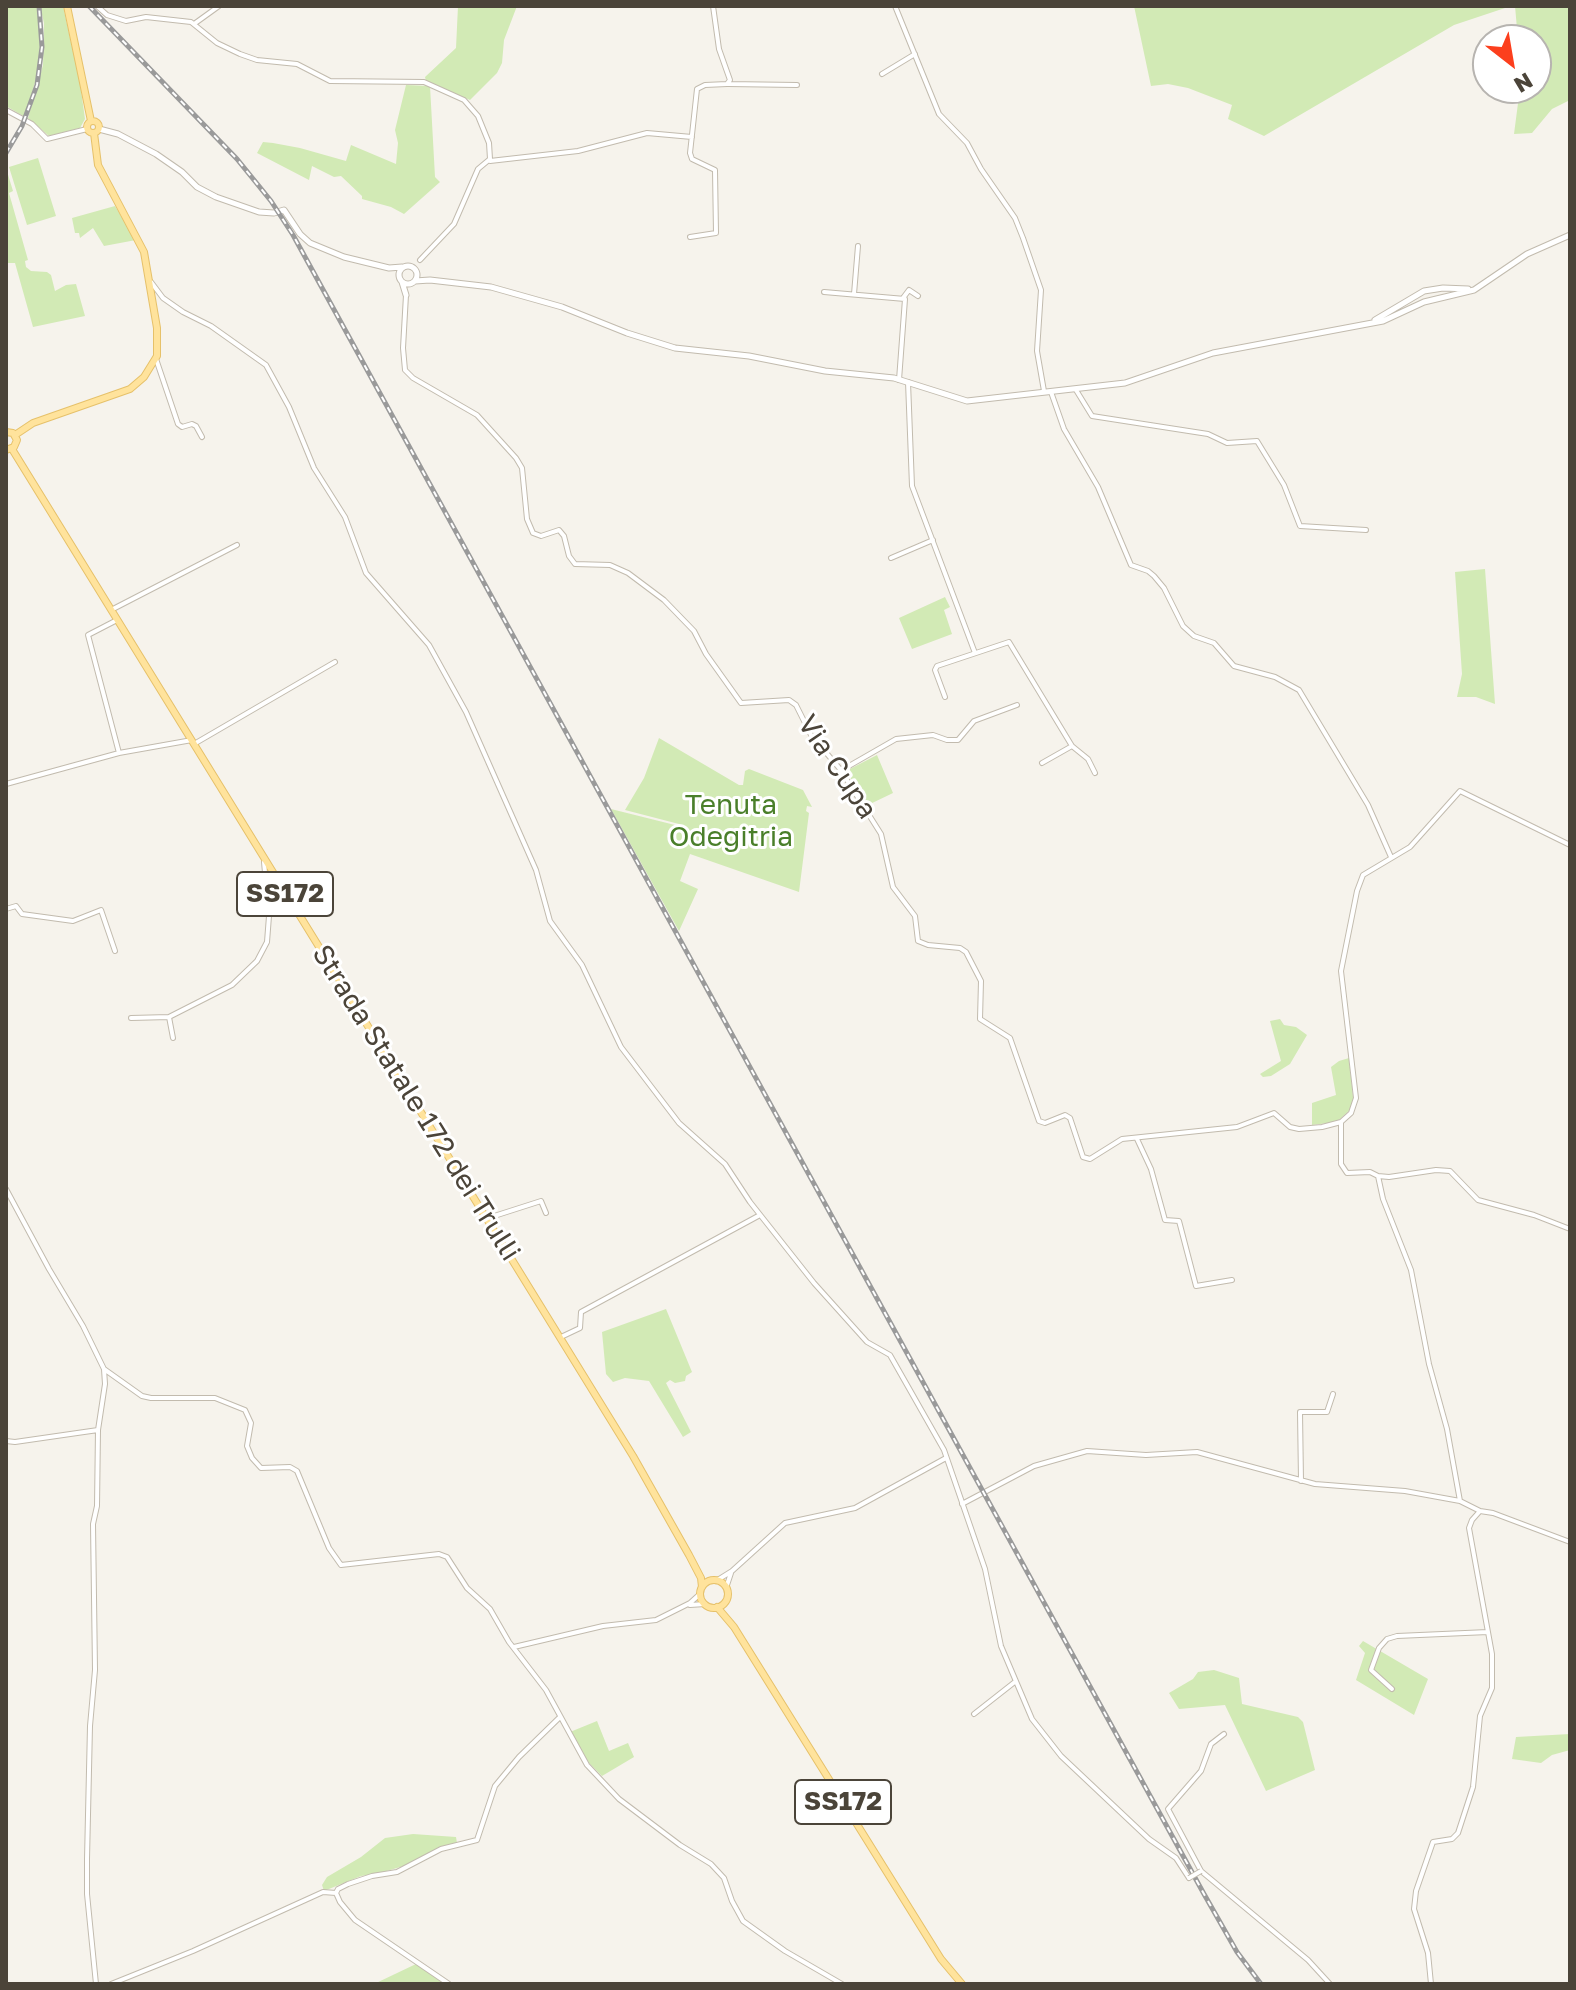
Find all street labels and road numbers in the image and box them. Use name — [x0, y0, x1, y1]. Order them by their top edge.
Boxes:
street label: Via Cupa — [790, 709, 884, 825]
road number: SS172 — [237, 872, 333, 916]
street label: Strada Statale 172 dei Trulli — [305, 939, 527, 1267]
road number: SS172 — [795, 1780, 891, 1824]

